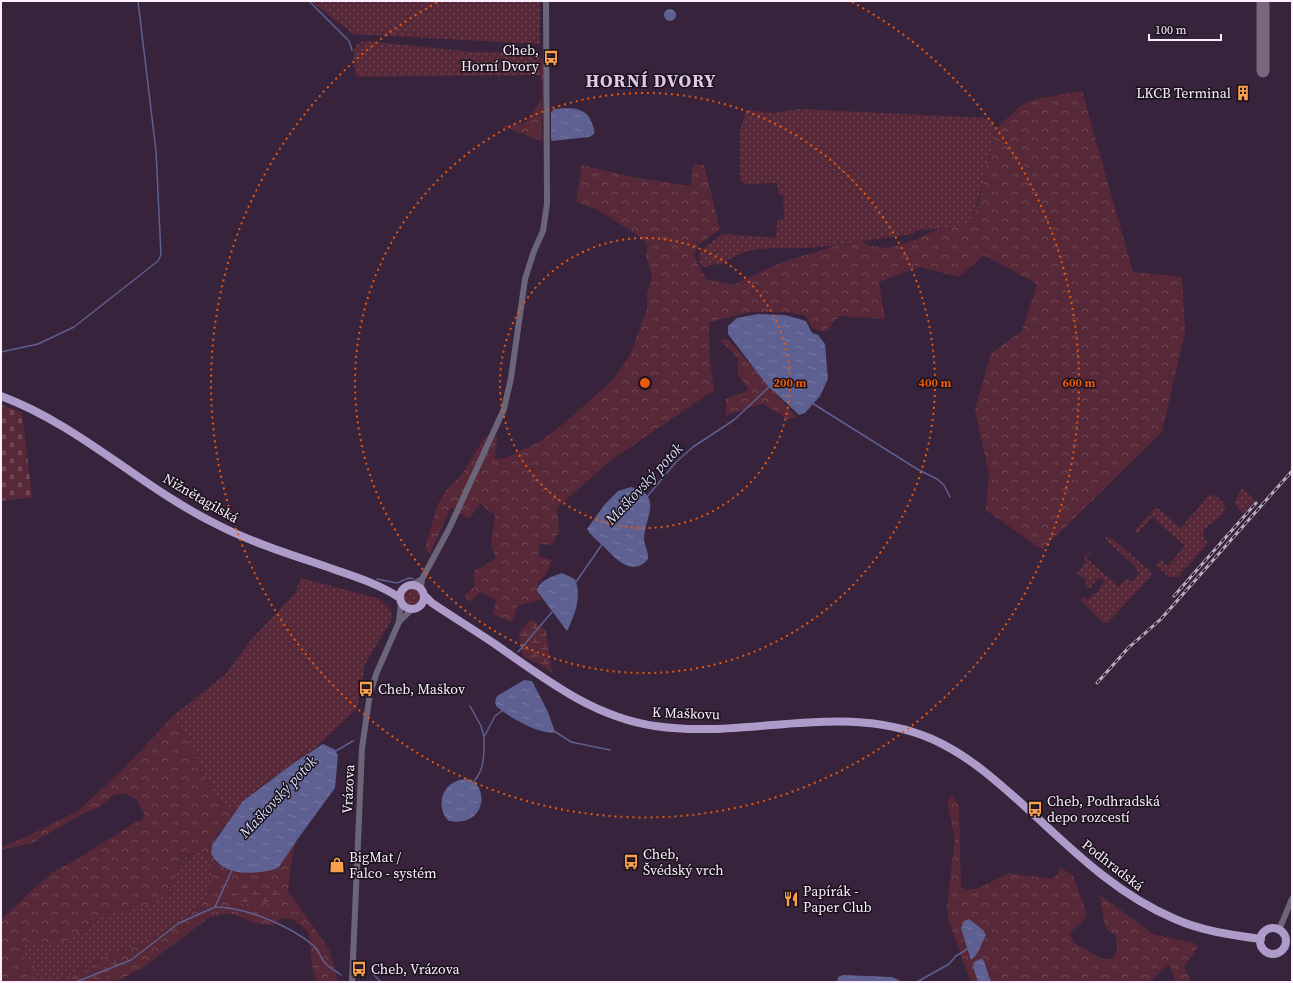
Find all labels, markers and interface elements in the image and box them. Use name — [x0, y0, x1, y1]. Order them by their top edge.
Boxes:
scale bar — [1149, 16, 1221, 42]
text: 100 m — [1155, 22, 1187, 38]
place label: Cheb, Horní Dvory — [461, 40, 540, 76]
bus stop icon: Cheb, Horní Dvory — [542, 49, 560, 67]
district label: HORNÍ DVORY — [585, 68, 717, 93]
place label: LKCB Terminal — [1136, 83, 1231, 103]
building icon: LKCB Terminal — [1234, 84, 1252, 102]
text: 200 m — [774, 375, 807, 391]
text: 400 m — [919, 375, 952, 391]
text: 600 m — [1063, 375, 1096, 391]
centre of rings — [638, 376, 652, 390]
water label: Maškovský potok — [599, 437, 688, 530]
street label: Nižnětagilská — [159, 468, 243, 528]
place label: Cheb, Maškov — [378, 679, 465, 699]
bus stop icon: Cheb, Maškov — [357, 680, 375, 698]
street label: K Maškovu — [652, 702, 720, 724]
water label: Maškovský potok — [233, 750, 322, 843]
street label: Vrázova — [337, 763, 359, 814]
place label: Cheb, Podhradská depo rozcestí — [1047, 791, 1161, 827]
bus stop icon: Cheb, Podhradská depo rozcestí — [1026, 800, 1044, 818]
street label: Podhradská — [1078, 834, 1149, 896]
place label: Cheb, Švédský vrch — [643, 844, 724, 880]
place label: BigMat / Falco - systém — [349, 847, 437, 883]
bus stop icon: Cheb, Švédský vrch — [622, 853, 640, 871]
shop icon: BigMat / Falco - systém — [328, 856, 346, 874]
place label: Papírák - Paper Club — [803, 881, 872, 917]
restaurant icon: Papírák - Paper Club — [782, 890, 800, 908]
place label: Cheb, Vrázova — [371, 959, 460, 979]
bus stop icon: Cheb, Vrázova — [350, 960, 368, 978]

